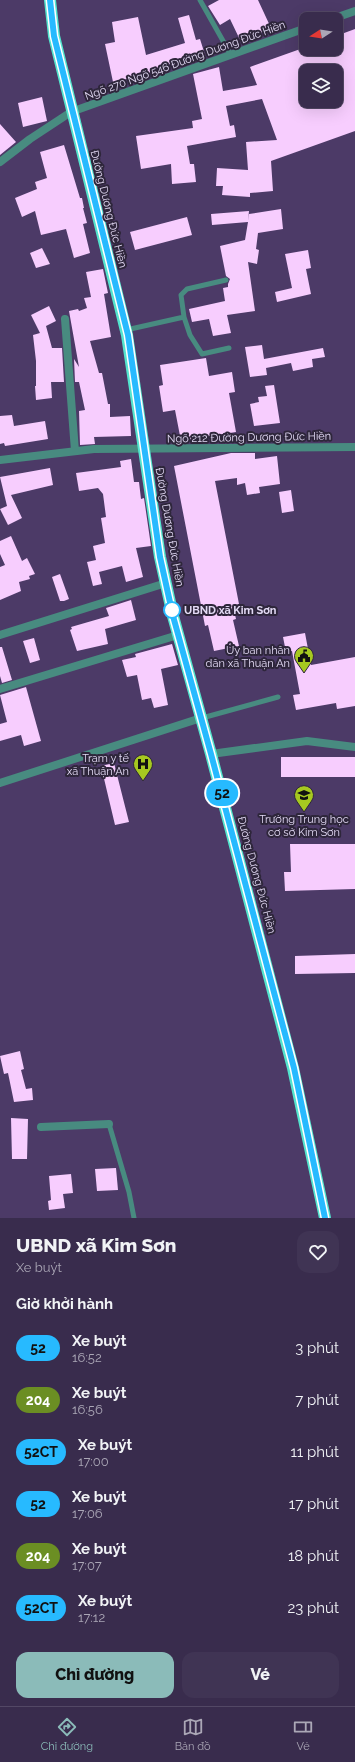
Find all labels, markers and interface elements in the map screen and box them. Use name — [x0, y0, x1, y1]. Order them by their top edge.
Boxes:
north arrow — [299, 12, 343, 56]
map controls — [299, 12, 343, 108]
street label: Ngõ 270 Ngõ 546 Đường Dương Đức Hiền — [83, 18, 287, 103]
button: layers — [299, 64, 343, 108]
street label: Đường Dương Đức Hiền — [88, 149, 129, 269]
street label: Ngõ 212 Đường Dương Đức Hiền — [167, 430, 331, 445]
street label: Đường Dương Đức Hiền — [153, 467, 186, 588]
marker: UBND xã Kim Sơn — [163, 601, 181, 619]
place label: UBND xã Kim Sơn — [184, 604, 277, 617]
place label: Ủy ban nhân dân xã Thuận An — [206, 643, 290, 670]
public building icon: Ủy ban nhân dân xã Thuận An — [293, 645, 315, 673]
place label: Trạm y tế xã Thuận An — [67, 752, 130, 778]
hospital icon: Trạm y tế xã Thuận An — [132, 753, 154, 781]
line badge: 52 — [204, 780, 240, 806]
school or university icon: Trường Trung học cơ sở Kim Sơn — [293, 784, 315, 812]
text: 52 — [214, 785, 230, 801]
place label: Trường Trung học cơ sở Kim Sơn — [259, 813, 349, 839]
street label: Đường Dương Đức Hiền — [235, 815, 278, 935]
button: heart — [297, 1231, 339, 1273]
text: UBND xã Kim Sơn — [16, 1234, 176, 1256]
text: Xe buýt — [16, 1260, 62, 1275]
text: Giờ khởi hành — [16, 1295, 113, 1313]
text: Xe buýt — [72, 1332, 126, 1350]
text: 3 phút — [295, 1339, 339, 1357]
text: 52 — [30, 1340, 46, 1356]
text: 16:52 — [72, 1350, 102, 1365]
text: Xe buýt — [72, 1384, 126, 1402]
text: 7 phút — [295, 1391, 339, 1409]
text: 204 — [26, 1392, 50, 1408]
text: 16:56 — [72, 1402, 103, 1417]
text: Xe buýt — [78, 1436, 132, 1454]
text: 11 phút — [290, 1443, 339, 1461]
text: 52CT — [24, 1444, 58, 1460]
text: 17:00 — [78, 1454, 109, 1469]
text: Xe buýt — [72, 1488, 126, 1506]
text: 17 phút — [289, 1495, 339, 1513]
text: 52 — [30, 1496, 46, 1512]
text: 17:06 — [72, 1506, 103, 1521]
text: Xe buýt — [72, 1540, 126, 1558]
text: 18 phút — [288, 1547, 339, 1565]
text: 204 — [26, 1548, 50, 1564]
text: 17:07 — [72, 1558, 102, 1573]
text: Xe buýt — [78, 1592, 132, 1610]
text: 23 phút — [287, 1599, 339, 1617]
text: 52CT — [24, 1600, 58, 1616]
text: 17:12 — [78, 1610, 105, 1625]
button: Chỉ đường — [16, 1652, 174, 1698]
button: Vé — [182, 1652, 339, 1698]
tab: Chỉ đường — [41, 1716, 93, 1753]
tab: Bản đồ — [175, 1716, 211, 1753]
tab: Vé — [292, 1716, 314, 1753]

